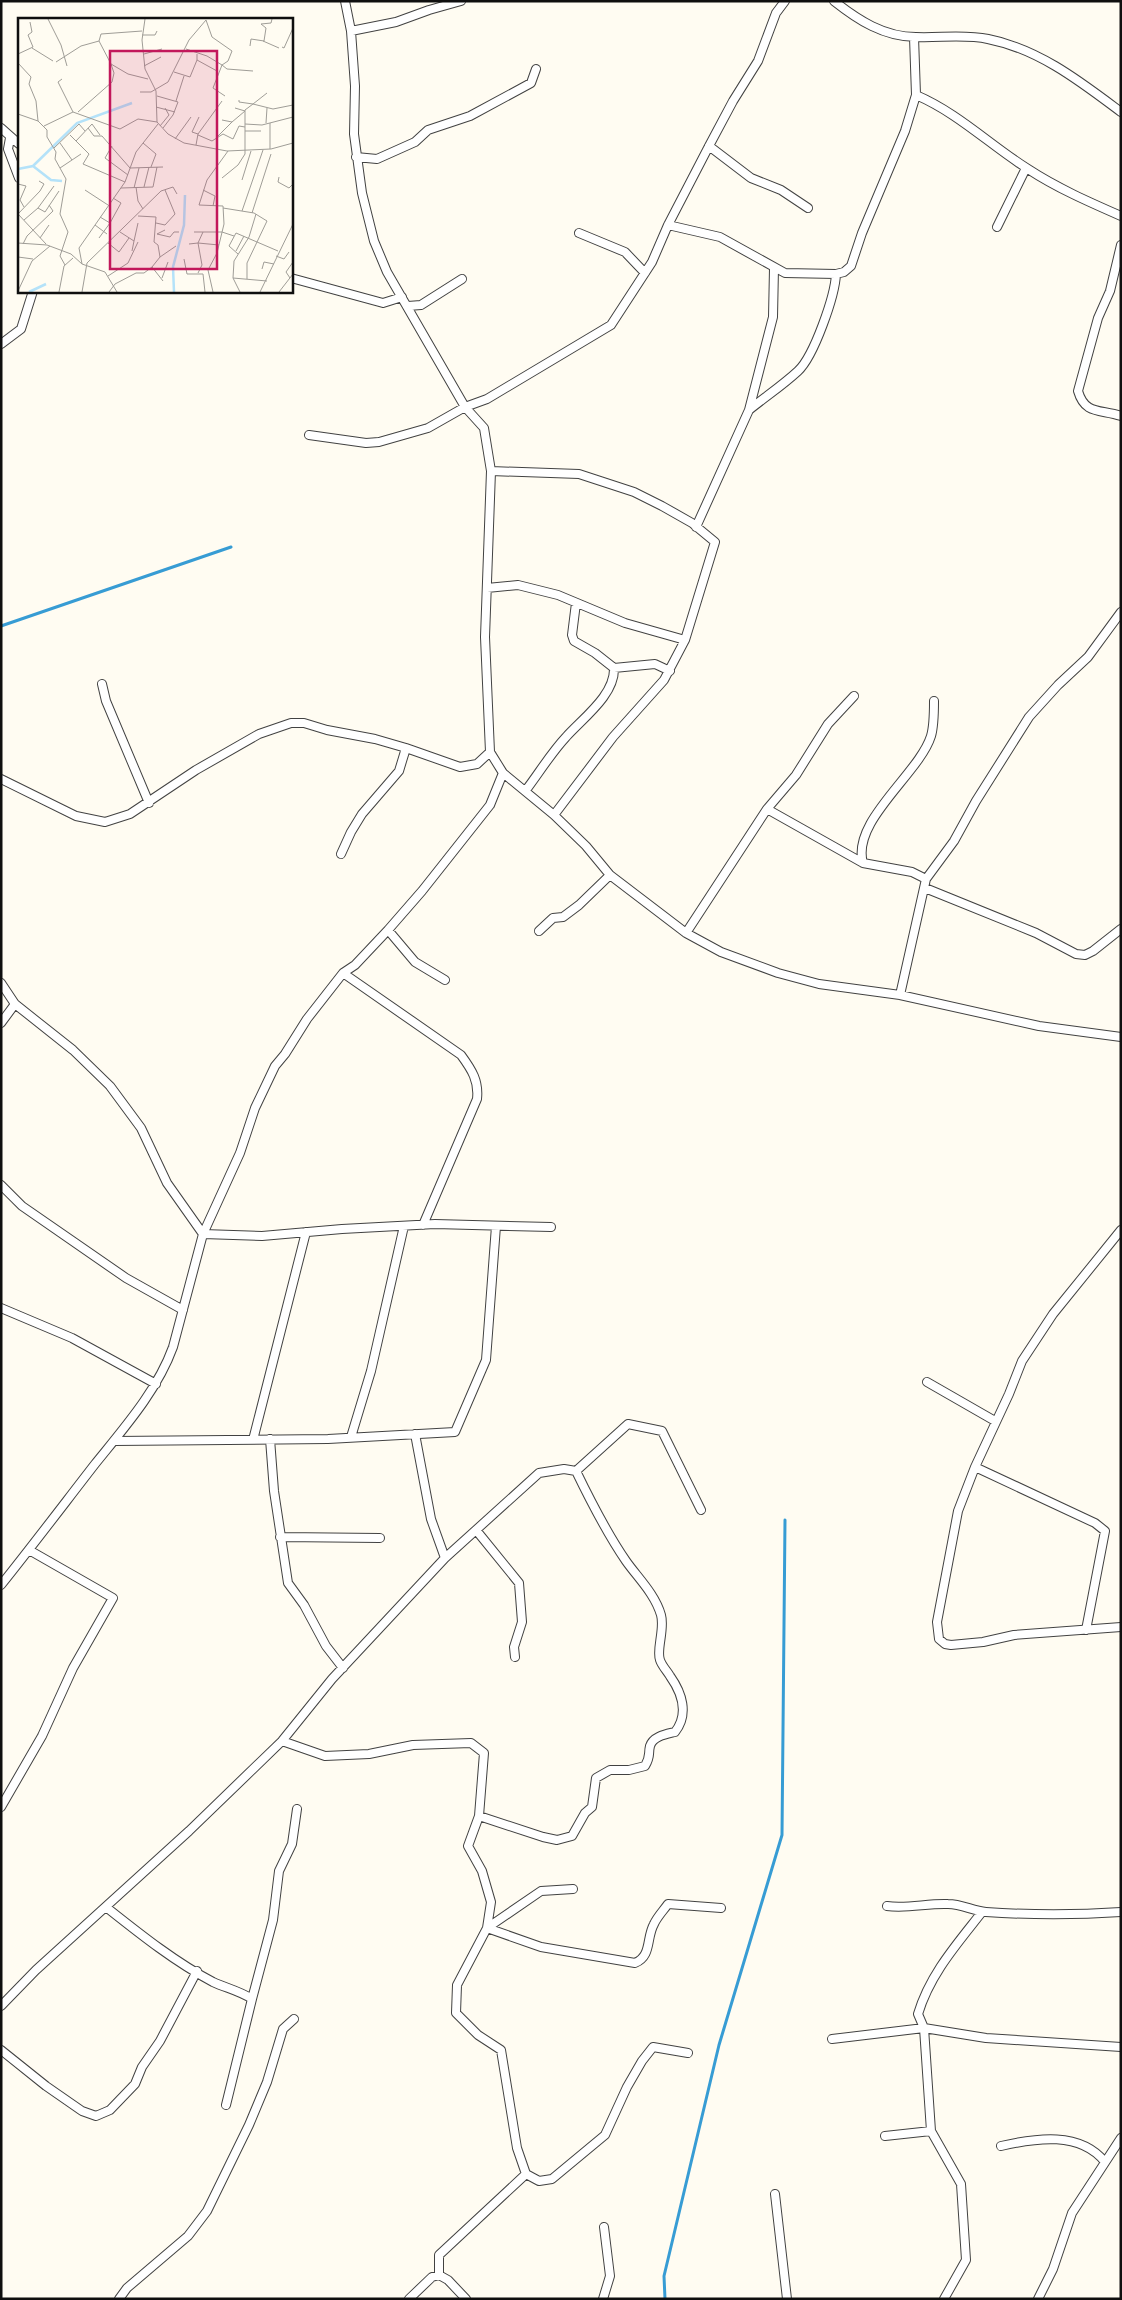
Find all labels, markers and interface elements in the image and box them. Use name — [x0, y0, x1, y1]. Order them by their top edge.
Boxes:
inset map — [18, 18, 292, 292]

